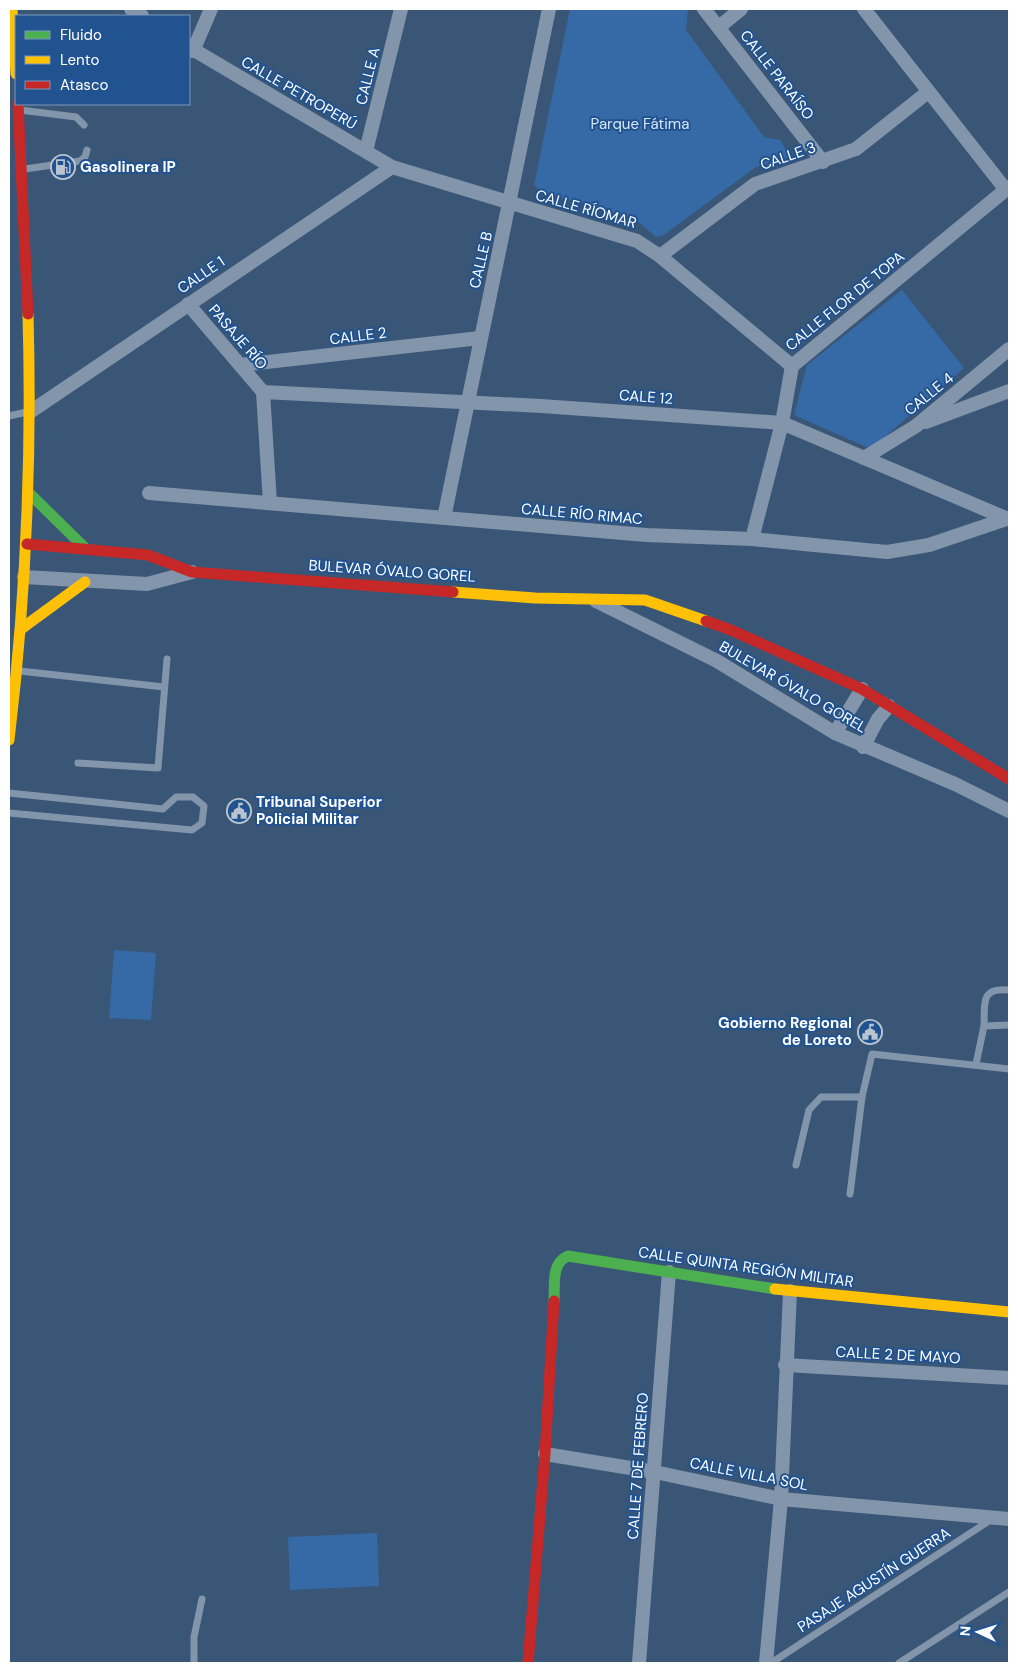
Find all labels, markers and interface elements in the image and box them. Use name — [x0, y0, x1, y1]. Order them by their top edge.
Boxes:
legend — [15, 15, 190, 105]
text: Fluido — [60, 25, 102, 45]
street label: CALLE PARAÍSO — [736, 26, 818, 124]
street label: CALLE A — [351, 45, 385, 107]
text: Lento — [60, 50, 99, 70]
street label: CALLE PETROPERÚ — [237, 52, 361, 134]
text: Atasco — [60, 75, 108, 95]
park label: Parque Fátima — [591, 114, 689, 134]
street label: CALLE 3 — [758, 137, 818, 175]
fuel station icon: Gasolinera IP — [50, 154, 76, 180]
place label: Gasolinera IP — [80, 157, 176, 177]
street label: CALLE RÍOMAR — [533, 185, 639, 233]
street label: CALLE B — [465, 230, 497, 290]
street label: CALLE FLOR DE TOPA — [781, 247, 909, 355]
street label: CALLE 1 — [173, 252, 229, 298]
street label: PASAJE RÍO — [204, 300, 272, 374]
street label: CALLE 2 — [328, 323, 388, 349]
street label: CALLE 4 — [900, 368, 958, 420]
street label: CALE 12 — [618, 385, 674, 409]
street label: CALLE RÍO RIMAC — [520, 499, 644, 529]
street label: BULEVAR ÓVALO GOREL — [308, 555, 476, 587]
street label: BULEVAR ÓVALO GOREL — [716, 637, 870, 738]
place label: Tribunal Superior Policial Militar — [256, 792, 382, 829]
public building icon: Tribunal Superior Policial Militar — [226, 798, 252, 824]
place label: Gobierno Regional de Loreto — [718, 1013, 852, 1050]
public building icon: Gobierno Regional de Loreto — [857, 1019, 883, 1045]
street label: CALLE QUINTA REGIÓN MILITAR — [637, 1242, 855, 1292]
street label: CALLE 2 DE MAYO — [835, 1342, 961, 1368]
street label: CALLE 7 DE FEBRERO — [623, 1392, 653, 1540]
street label: CALLE VILLA SOL — [688, 1453, 810, 1495]
street label: PASAJE AGUSTÍN GUERRA — [794, 1523, 954, 1637]
north arrow — [953, 1607, 1003, 1657]
text: N — [956, 1625, 974, 1637]

